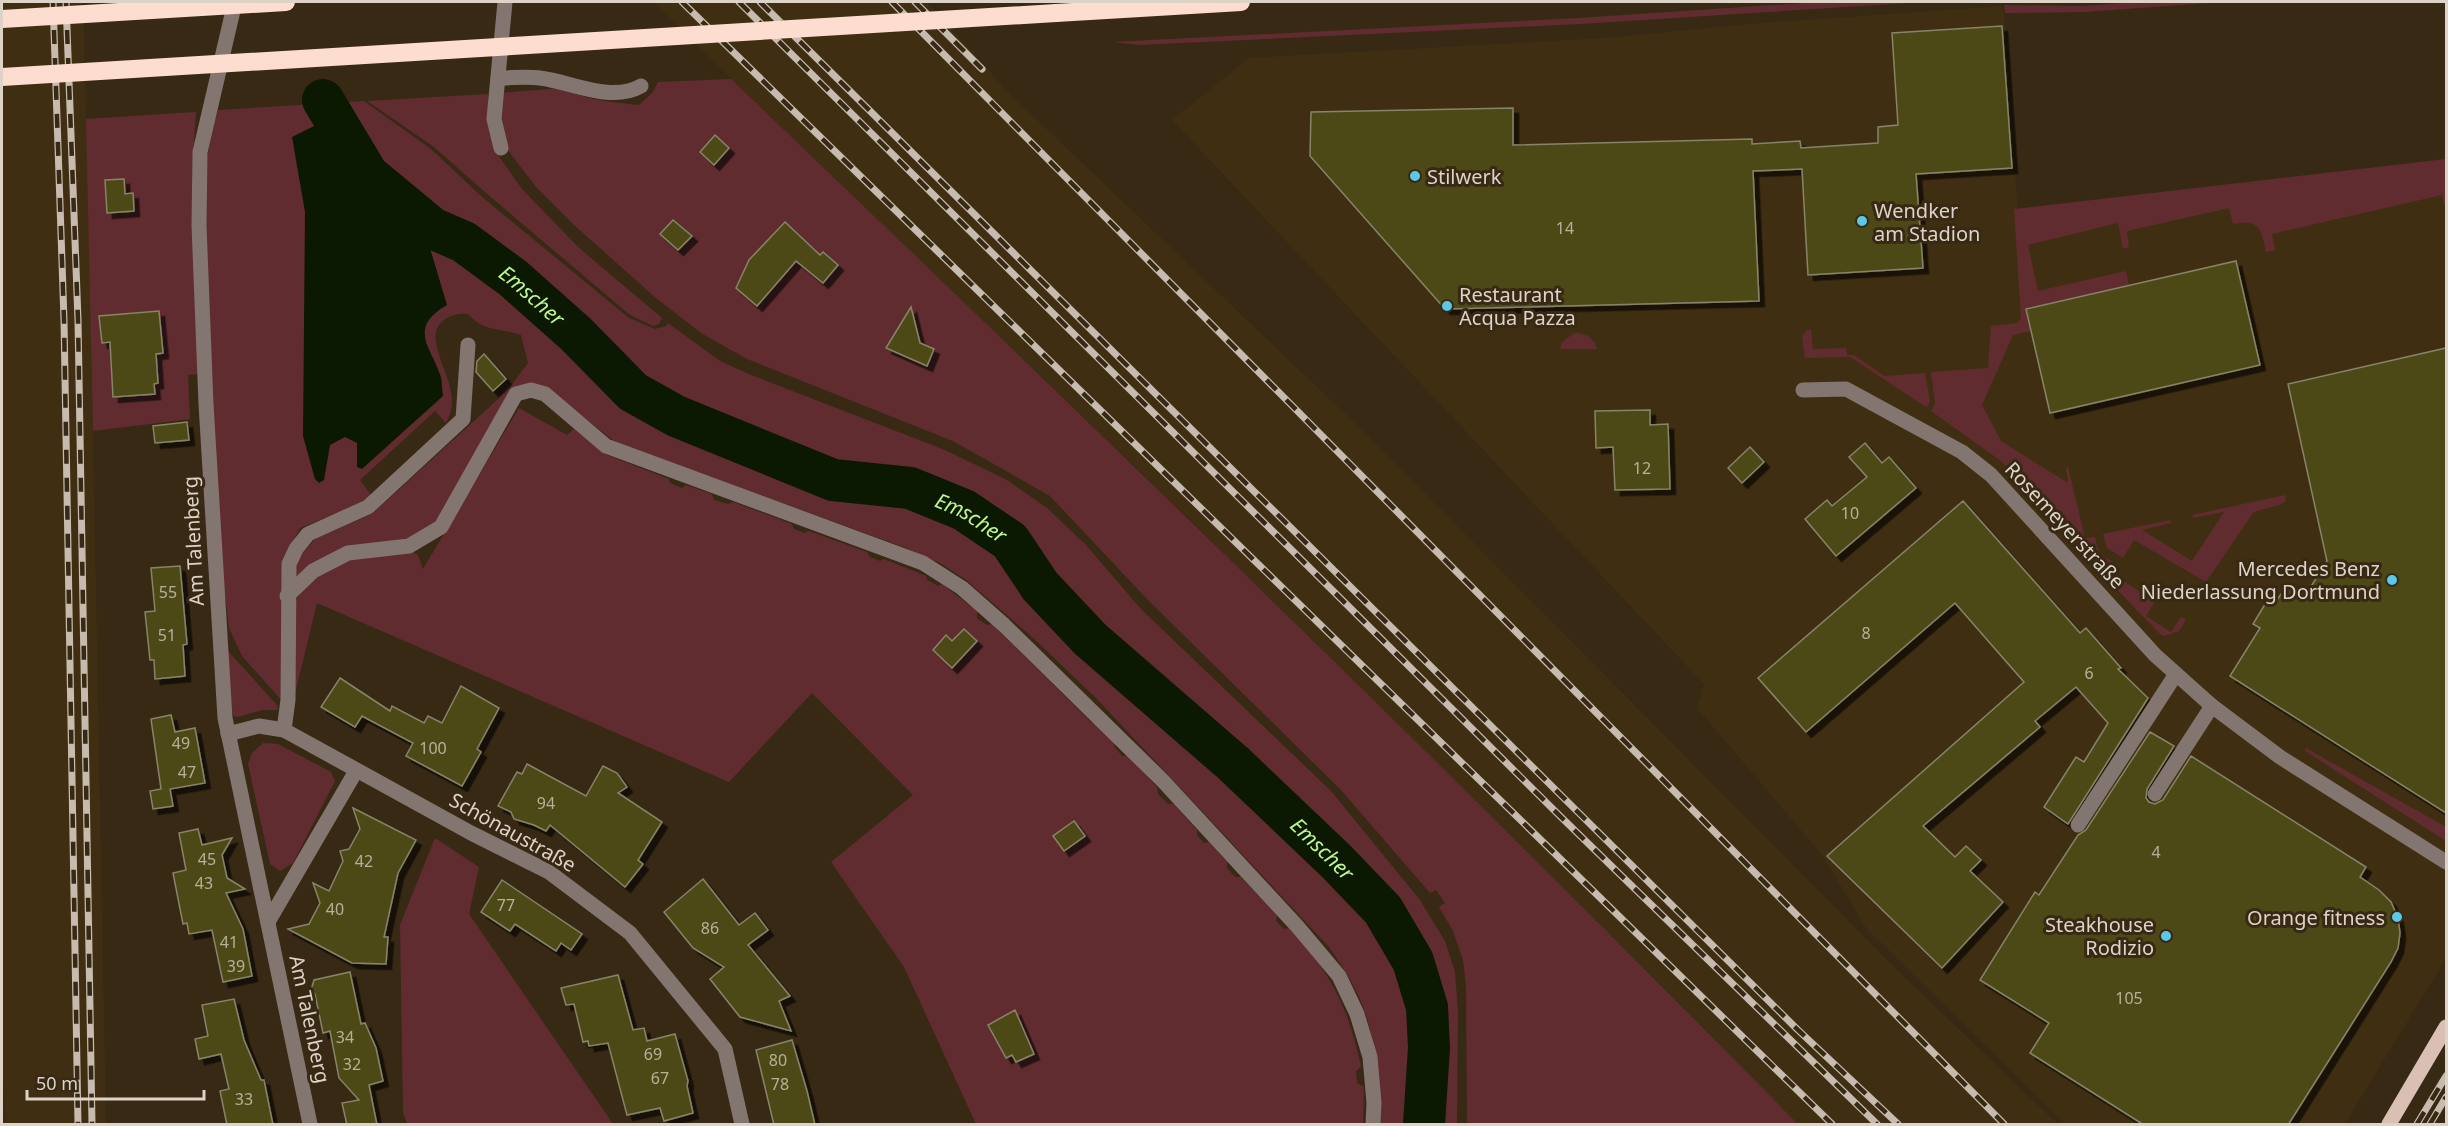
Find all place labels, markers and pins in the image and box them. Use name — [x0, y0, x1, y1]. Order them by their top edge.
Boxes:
place label: Stilwerk — [1427, 163, 1502, 190]
marker: Stilwerk — [1408, 169, 1422, 183]
place label: Wendker am Stadion — [1874, 197, 1980, 247]
marker: Wendker am Stadion — [1855, 214, 1869, 228]
place label: Restaurant Acqua Pazza — [1459, 281, 1576, 331]
marker: Restaurant Acqua Pazza — [1440, 299, 1454, 313]
place label: Mercedes Benz Niederlassung Dortmund — [2141, 555, 2380, 605]
marker: Mercedes Benz Niederlassung Dortmund — [2385, 573, 2399, 587]
place label: Orange fitness — [2247, 904, 2385, 931]
marker: Orange fitness — [2390, 910, 2404, 924]
place label: Steakhouse Rodizio — [2045, 911, 2154, 961]
marker: Steakhouse Rodizio — [2159, 929, 2173, 943]

